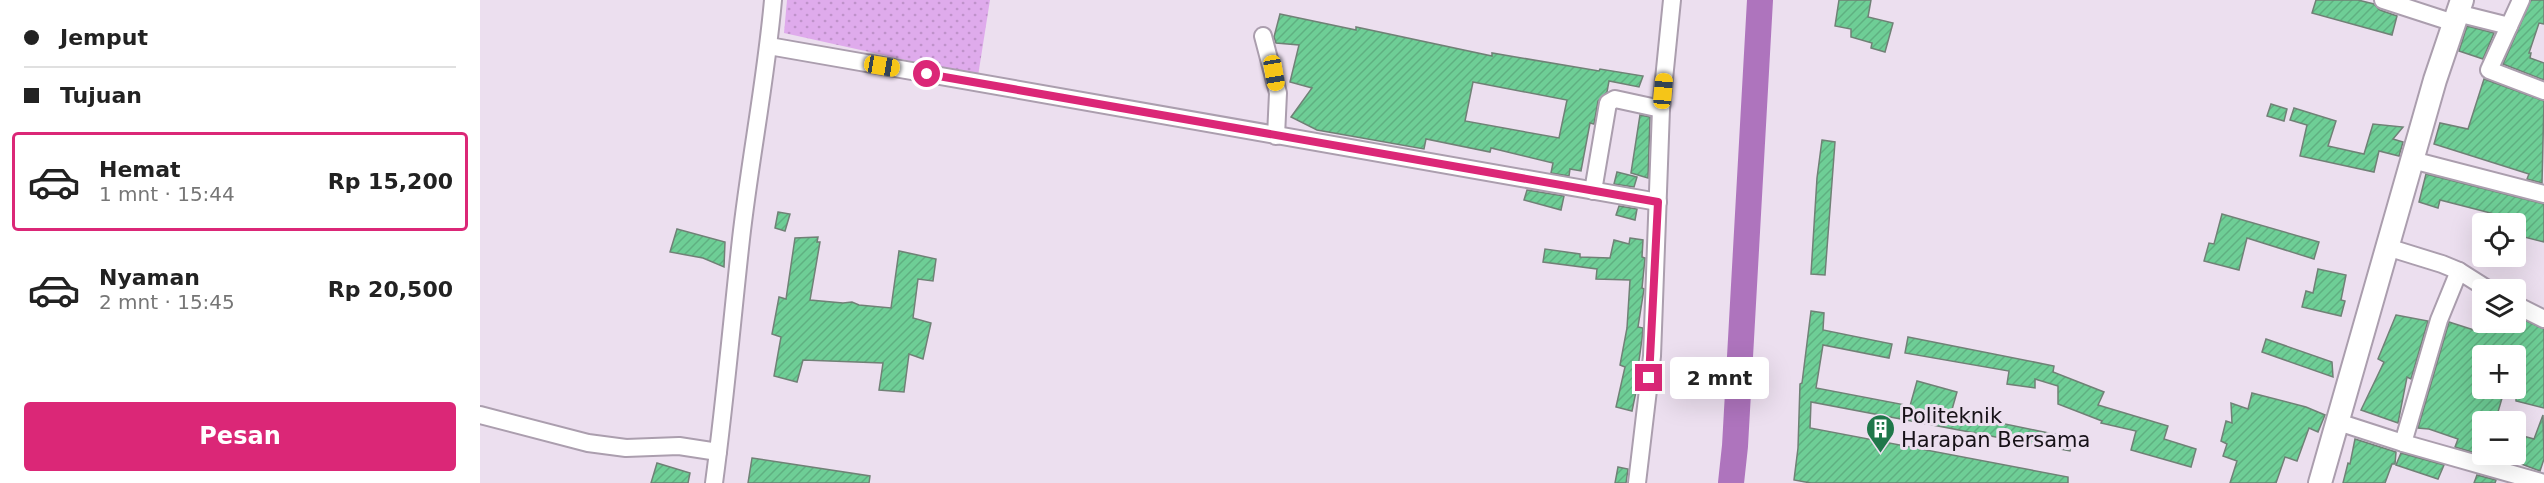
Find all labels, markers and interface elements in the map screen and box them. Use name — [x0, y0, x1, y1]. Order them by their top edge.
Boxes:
text: Jemput — [60, 25, 148, 50]
car — [863, 54, 901, 78]
car — [1262, 54, 1286, 92]
route start — [913, 60, 940, 87]
car — [1652, 72, 1674, 110]
text: Tujuan — [60, 83, 142, 108]
icon: car — [27, 155, 81, 209]
text: Hemat — [99, 157, 181, 182]
text: Rp 15,200 — [328, 169, 453, 194]
text: 1 mnt · 15:44 — [99, 182, 235, 206]
map controls — [2472, 213, 2526, 465]
button: locate — [2472, 213, 2526, 267]
icon: car — [27, 263, 81, 317]
text: Nyaman — [99, 265, 200, 290]
text: Rp 20,500 — [328, 277, 453, 302]
button: layers — [2472, 279, 2526, 333]
text: 2 mnt · 15:45 — [99, 290, 235, 314]
button: + — [2472, 345, 2526, 399]
callout: 2 mnt — [1670, 357, 1769, 399]
route end — [1635, 364, 1662, 391]
text: 2 mnt — [1687, 366, 1752, 390]
button: Pesan — [24, 402, 456, 471]
place label: Politeknik Harapan Bersama — [1901, 404, 2090, 452]
button: − — [2472, 411, 2526, 465]
building icon: Politeknik Harapan Bersama — [1864, 412, 1896, 454]

